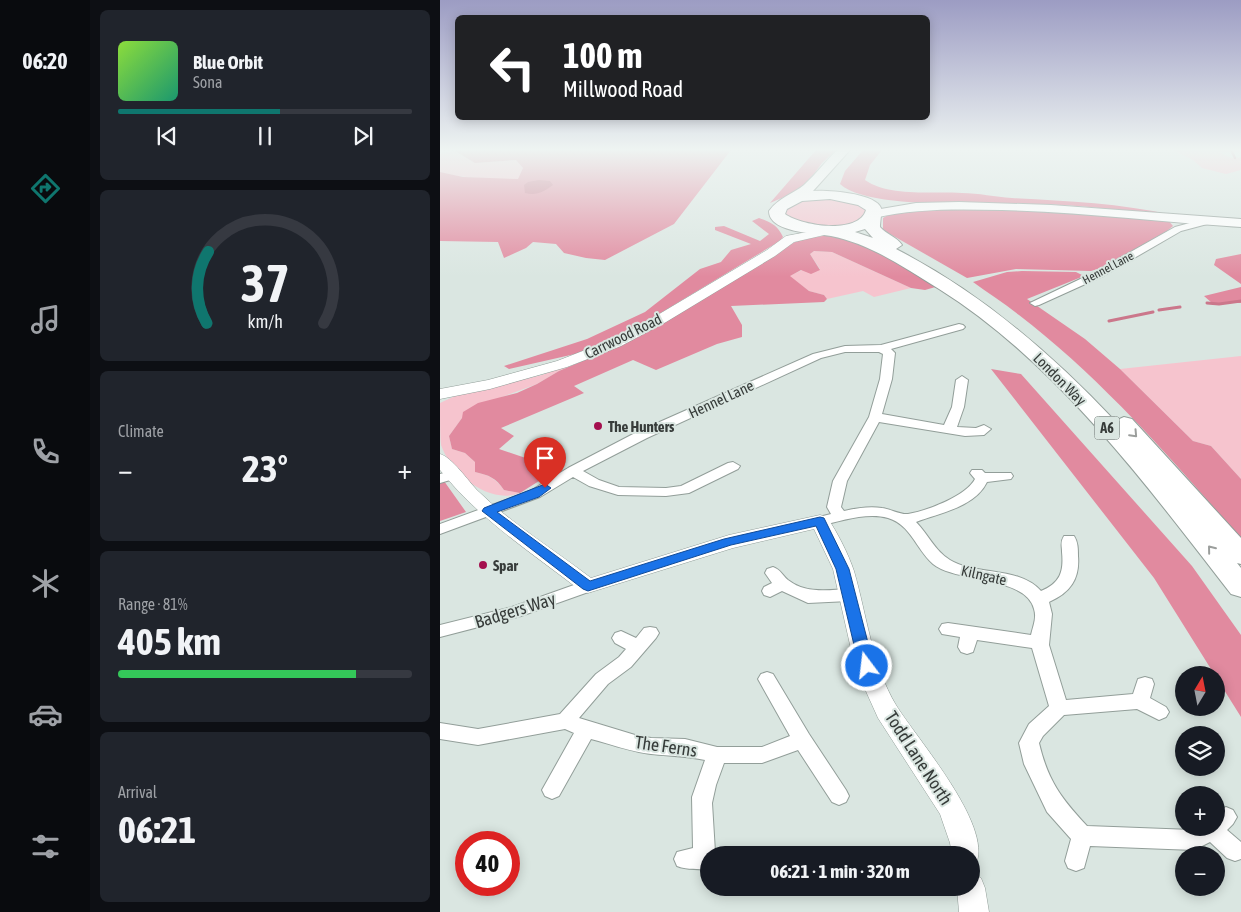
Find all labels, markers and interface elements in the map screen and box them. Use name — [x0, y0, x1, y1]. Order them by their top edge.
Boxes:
icon: left — [480, 35, 545, 100]
text: 100 m — [563, 35, 642, 75]
text: 06:20 — [22, 48, 68, 74]
text: Blue Orbit — [193, 51, 263, 73]
text: Sona — [193, 73, 222, 91]
text: Millwood Road — [563, 76, 683, 102]
icon: previous — [153, 122, 181, 150]
icon: pause — [251, 122, 279, 150]
icon: next — [349, 122, 377, 150]
icon: directions — [28, 171, 63, 206]
street label: Hennel Lane — [1080, 249, 1136, 287]
text: 37 — [241, 253, 289, 313]
icon: music — [28, 302, 63, 337]
street label: Carrwood Road — [582, 310, 664, 362]
text: km/h — [247, 311, 283, 332]
street label: London Way — [1030, 349, 1090, 409]
street label: Hennel Lane — [686, 376, 756, 421]
road number: A6 — [1094, 416, 1120, 439]
place label: The Hunters — [608, 418, 675, 435]
marker: The Hunters — [592, 420, 604, 432]
text: Climate — [118, 422, 164, 440]
one-way arrow — [1128, 428, 1137, 437]
icon: phone — [28, 434, 63, 469]
pin — [524, 437, 566, 488]
icon: arrive — [531, 444, 559, 472]
text: 23° — [242, 447, 288, 490]
text: − — [118, 453, 133, 485]
text: + — [397, 453, 412, 485]
one-way arrow — [1208, 546, 1216, 555]
place label: Spar — [493, 557, 518, 574]
marker: Spar — [477, 559, 489, 571]
street label: Kilngate — [960, 562, 1009, 589]
icon: climate — [28, 566, 63, 601]
street label: Badgers Way — [472, 588, 558, 632]
text: Range · 81% — [118, 595, 188, 613]
text: 405 km — [118, 620, 221, 663]
position arrow — [840, 639, 892, 691]
north arrow — [1175, 666, 1225, 716]
map controls — [1175, 666, 1225, 896]
icon: car — [28, 697, 63, 732]
street label: Todd Lane North — [881, 707, 957, 809]
button: layers — [1175, 726, 1225, 776]
street label: The Ferns — [634, 731, 698, 761]
text: Arrival — [118, 783, 157, 801]
button: + — [1175, 786, 1225, 836]
text: 06:21 — [118, 808, 196, 851]
icon: filters — [28, 829, 63, 864]
speed limit sign: 40 — [455, 831, 520, 896]
button: − — [1175, 846, 1225, 896]
text: 06:21 · 1 min · 320 m — [770, 860, 910, 882]

